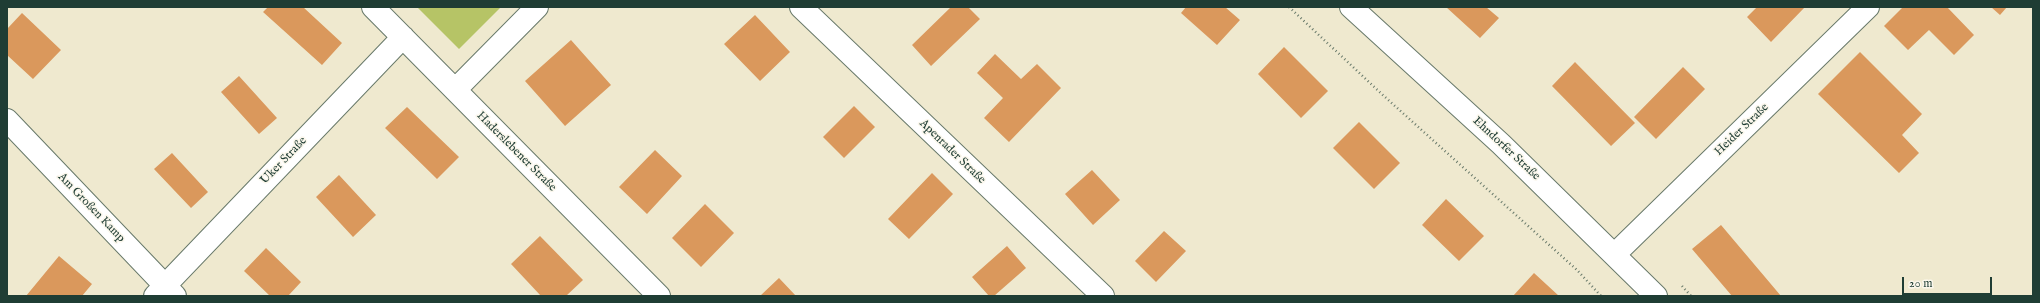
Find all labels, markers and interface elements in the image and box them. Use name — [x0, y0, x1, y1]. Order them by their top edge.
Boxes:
street label: Heider Straße — [1712, 101, 1772, 159]
street label: Haderslebener Straße — [473, 109, 559, 195]
street label: Ehndorfer Straße — [1469, 114, 1543, 184]
street label: Apenrader Straße — [916, 117, 988, 187]
street label: Uker Straße — [258, 134, 310, 188]
street label: Am Großen Kamp — [54, 170, 128, 246]
scale bar — [1904, 269, 1994, 295]
text: 20 m — [1909, 276, 1932, 291]

